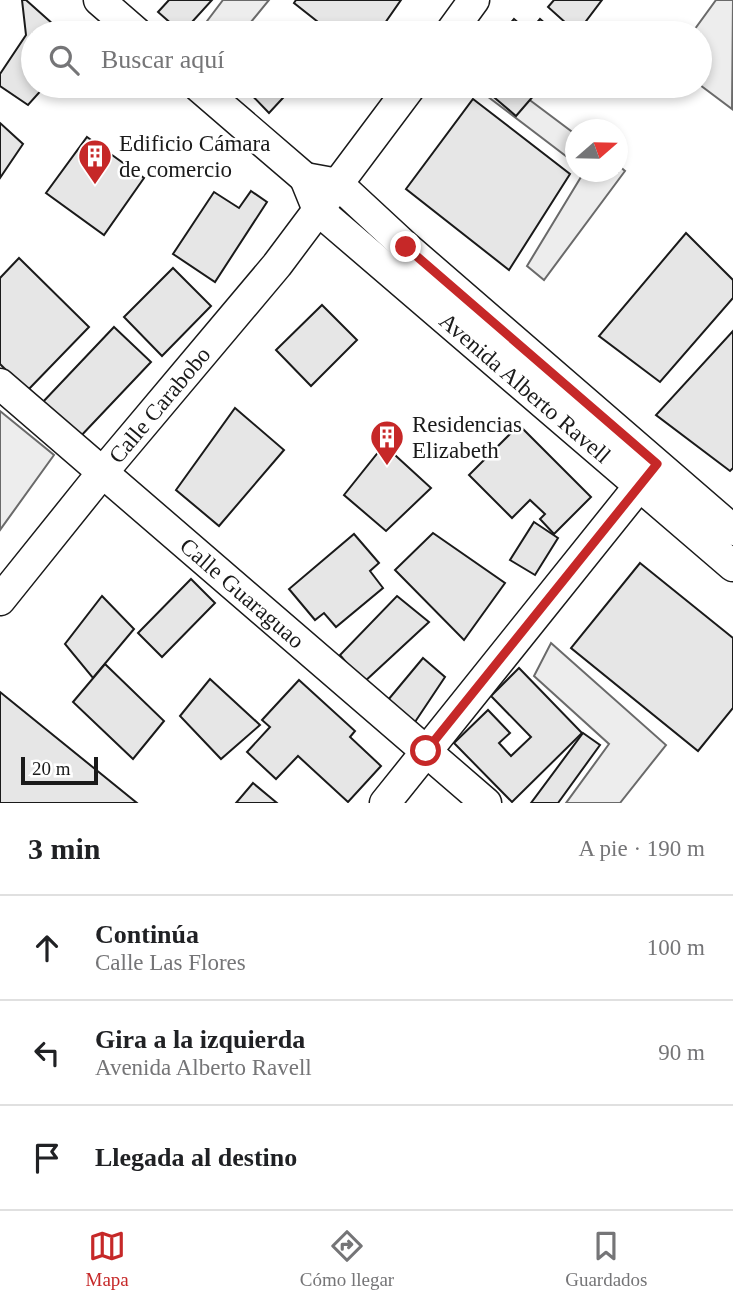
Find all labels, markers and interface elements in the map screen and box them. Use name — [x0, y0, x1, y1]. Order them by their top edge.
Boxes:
search box — [21, 21, 712, 98]
icon: search — [45, 41, 83, 79]
text: Buscar aquí — [101, 45, 224, 74]
north arrow — [565, 119, 628, 182]
place label: Edificio Cámara de comercio — [119, 131, 270, 182]
building icon: Edificio Cámara de comercio — [76, 137, 114, 186]
route end — [390, 231, 421, 262]
street label: Avenida Alberto Ravell — [435, 308, 616, 468]
street label: Calle Carabobo — [104, 342, 215, 468]
place label: Residencias Elizabeth — [412, 412, 522, 463]
building icon: Residencias Elizabeth — [368, 418, 406, 467]
street label: Calle Guaraguao — [175, 533, 309, 653]
route start — [410, 735, 441, 766]
scale bar — [21, 754, 98, 786]
text: 20 m — [32, 758, 71, 779]
text: 3 min — [28, 832, 101, 865]
text: A pie · 190 m — [579, 836, 705, 861]
text: Continúa — [95, 920, 199, 949]
icon: ahead — [28, 929, 66, 967]
text: 100 m — [647, 935, 705, 960]
text: Calle Las Flores — [95, 950, 246, 975]
text: Gira a la izquierda — [95, 1025, 305, 1054]
icon: left — [28, 1034, 66, 1072]
text: 90 m — [658, 1040, 705, 1065]
text: Avenida Alberto Ravell — [95, 1055, 312, 1080]
icon: arrive — [28, 1139, 66, 1177]
text: Llegada al destino — [95, 1143, 297, 1172]
tab: Mapa — [85, 1227, 129, 1291]
tab: Cómo llegar — [300, 1227, 394, 1291]
tab: Guardados — [565, 1227, 647, 1291]

